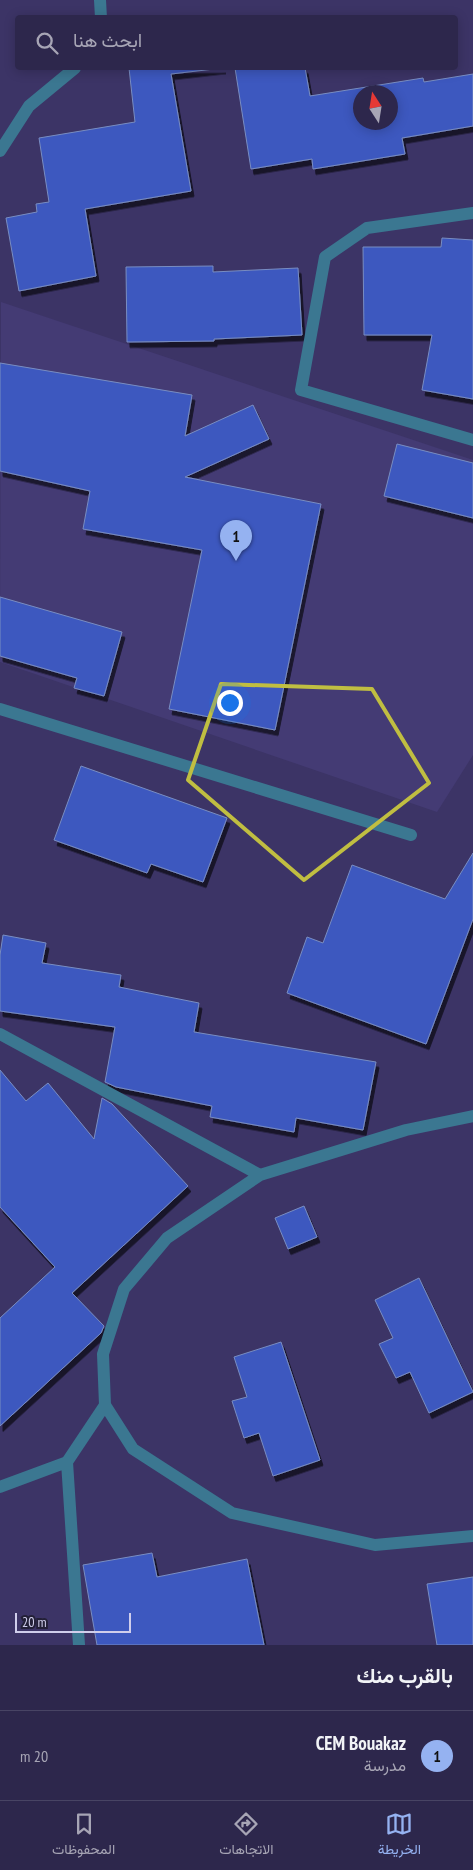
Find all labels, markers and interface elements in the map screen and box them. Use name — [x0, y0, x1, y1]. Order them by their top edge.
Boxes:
search box — [15, 15, 458, 70]
text: ابحث هنا — [73, 28, 142, 52]
icon: search — [33, 29, 61, 57]
north arrow — [353, 85, 398, 130]
pin: 1 — [220, 520, 252, 561]
your location — [217, 690, 243, 716]
scale bar — [15, 1610, 131, 1633]
text: 20 m — [22, 1613, 47, 1631]
text: بالقرب منك — [356, 1662, 453, 1689]
text: CEM Bouakaz — [316, 1731, 406, 1755]
text: 20 m — [20, 1746, 48, 1766]
text: 1 — [433, 1746, 441, 1766]
text: مدرسة — [364, 1755, 406, 1775]
tab: المحفوظات — [52, 1810, 115, 1862]
tab: الاتجاهات — [219, 1810, 274, 1862]
tab: الخريطة — [378, 1810, 421, 1862]

